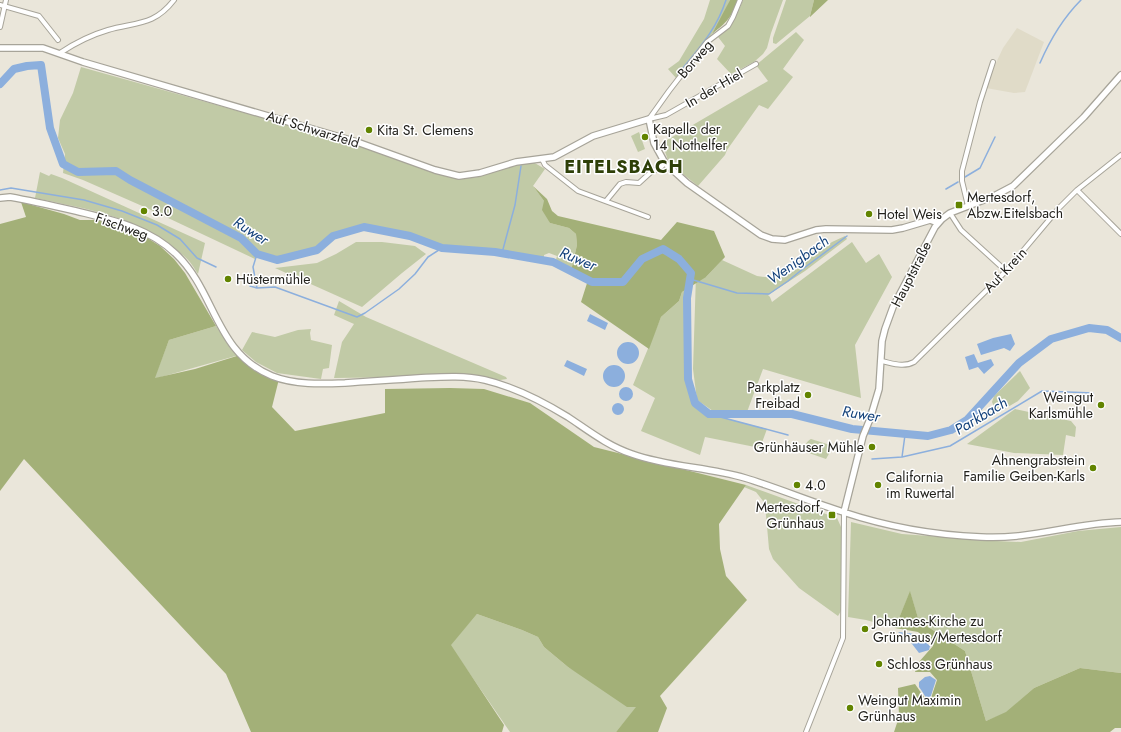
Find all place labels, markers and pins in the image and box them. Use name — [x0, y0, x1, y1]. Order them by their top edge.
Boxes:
place label: Kapelle der 14 Nothelfer — [653, 119, 728, 155]
place label: Kita St. Clemens — [377, 120, 474, 140]
marker: Kita St. Clemens — [364, 125, 374, 135]
marker: Kapelle der 14 Nothelfer — [640, 132, 650, 142]
place label: Mertesdorf, Abzw.Eitelsbach — [967, 187, 1063, 223]
marker: Mertesdorf, Abzw.Eitelsbach — [954, 200, 964, 210]
place label: 3.0 — [152, 201, 172, 221]
place label: Hotel Weis — [877, 204, 942, 224]
marker: 3.0 — [139, 206, 149, 216]
marker: Hotel Weis — [864, 209, 874, 219]
place label: Hüstermühle — [236, 269, 310, 289]
marker: Hüstermühle — [223, 274, 233, 284]
place label: Parkplatz Freibad — [747, 377, 801, 413]
place label: Weingut Karlsmühle — [1029, 387, 1094, 423]
marker: Parkplatz Freibad — [803, 390, 813, 400]
marker: Weingut Karlsmühle — [1096, 400, 1106, 410]
place label: Grünhäuser Mühle — [754, 437, 864, 457]
marker: Grünhäuser Mühle — [867, 442, 877, 452]
place label: Ahnengrabstein Familie Geiben-Karls — [963, 450, 1085, 486]
marker: Ahnengrabstein Familie Geiben-Karls — [1088, 463, 1098, 473]
place label: California im Ruwertal — [886, 467, 955, 503]
place label: 4.0 — [805, 475, 826, 495]
marker: 4.0 — [792, 480, 802, 490]
marker: California im Ruwertal — [873, 480, 883, 490]
place label: Mertesdorf, Grünhaus — [756, 497, 824, 533]
marker: Mertesdorf, Grünhaus — [827, 510, 837, 520]
place label: Johannes-Kirche zu Grünhaus/Mertesdorf — [871, 611, 1003, 647]
marker: Johannes-Kirche zu Grünhaus/Mertesdorf — [860, 624, 870, 634]
place label: Schloss Grünhaus — [887, 654, 993, 674]
marker: Schloss Grünhaus — [874, 659, 884, 669]
place label: Weingut Maximin Grünhaus — [858, 690, 961, 726]
marker: Weingut Maximin Grünhaus — [845, 703, 855, 713]

